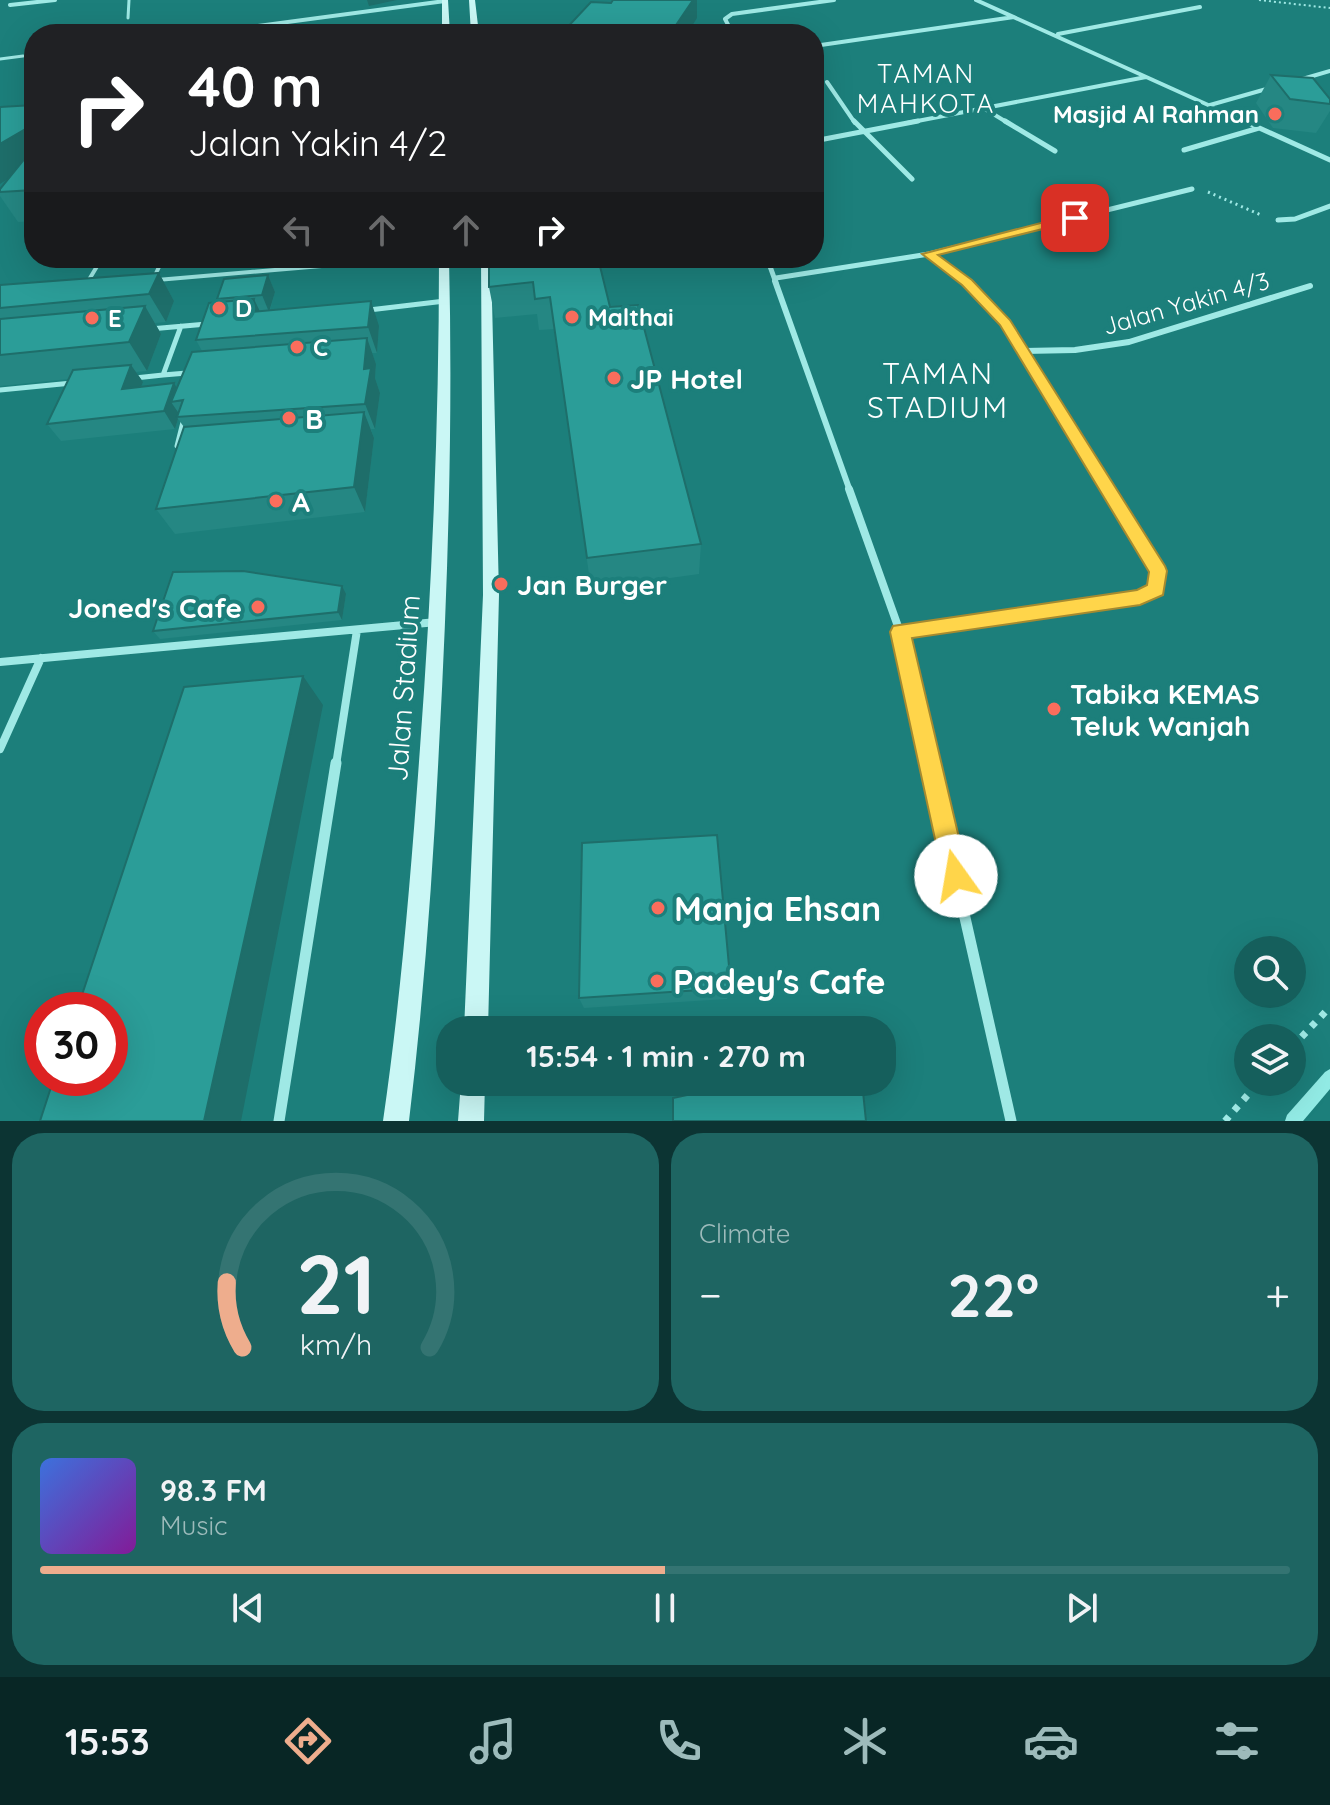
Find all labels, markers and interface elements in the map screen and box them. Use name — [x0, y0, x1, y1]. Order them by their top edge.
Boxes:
text: 40 m — [188, 51, 323, 121]
icon: right — [56, 56, 160, 160]
district label: TAMAN MAHKOTA — [857, 57, 995, 120]
place label: Masjid Al Rahman — [1053, 99, 1259, 129]
marker: Masjid Al Rahman — [1266, 105, 1284, 123]
text: Jalan Yakin 4/2 — [188, 120, 447, 165]
pin — [1041, 184, 1109, 252]
icon: arrive — [1053, 196, 1097, 240]
icon: left — [276, 208, 320, 252]
icon: ahead — [360, 208, 404, 252]
icon: ahead — [444, 208, 488, 252]
icon: right — [528, 208, 572, 252]
street label: Jalan Yakin 4/3 — [1099, 265, 1273, 341]
place label: D — [235, 293, 252, 323]
marker: D — [210, 299, 228, 317]
place label: Malthai — [588, 302, 674, 332]
place label: E — [108, 303, 122, 333]
marker: Malthai — [563, 308, 581, 326]
marker: E — [83, 309, 101, 327]
place label: C — [313, 332, 328, 362]
marker: C — [288, 338, 306, 356]
district label: TAMAN STADIUM — [867, 354, 1009, 426]
place label: JP Hotel — [630, 361, 743, 396]
marker: JP Hotel — [605, 369, 623, 387]
place label: B — [305, 401, 323, 436]
marker: B — [280, 409, 298, 427]
place label: A — [292, 484, 310, 519]
marker: A — [267, 492, 285, 510]
place label: Jan Burger — [517, 567, 667, 602]
marker: Jan Burger — [492, 575, 510, 593]
place label: Joned's Cafe — [68, 590, 242, 625]
street label: Jalan Stadium — [379, 594, 427, 782]
marker: Joned's Cafe — [249, 598, 267, 616]
place label: Tabika KEMAS Teluk Wanjah — [1070, 676, 1260, 743]
marker: Tabika KEMAS Teluk Wanjah — [1045, 700, 1063, 718]
position arrow — [914, 834, 998, 918]
place label: Manja Ehsan — [674, 887, 881, 930]
marker: Manja Ehsan — [649, 899, 667, 917]
map controls — [1234, 936, 1306, 1096]
button: search — [1234, 936, 1306, 1008]
place label: Padey's Cafe — [673, 960, 886, 1003]
marker: Padey's Cafe — [648, 972, 666, 990]
speed limit sign: 30 — [24, 992, 128, 1096]
button: layers — [1234, 1024, 1306, 1096]
text: 15:54 · 1 min · 270 m — [526, 1037, 806, 1075]
text: Climate — [699, 1217, 790, 1250]
text: 21 — [296, 1231, 375, 1335]
text: 22° — [948, 1257, 1039, 1332]
text: − — [699, 1267, 722, 1322]
text: + — [1265, 1267, 1290, 1322]
text: km/h — [299, 1326, 372, 1362]
text: 98.3 FM — [160, 1471, 267, 1509]
text: Music — [160, 1509, 228, 1542]
icon: previous — [226, 1586, 270, 1630]
icon: pause — [643, 1586, 687, 1630]
icon: next — [1060, 1586, 1104, 1630]
icon: directions — [280, 1713, 336, 1769]
icon: music — [465, 1713, 521, 1769]
icon: phone — [651, 1713, 707, 1769]
icon: climate — [837, 1713, 893, 1769]
icon: car — [1023, 1713, 1079, 1769]
icon: filters — [1209, 1713, 1265, 1769]
text: 15:53 — [65, 1719, 150, 1764]

